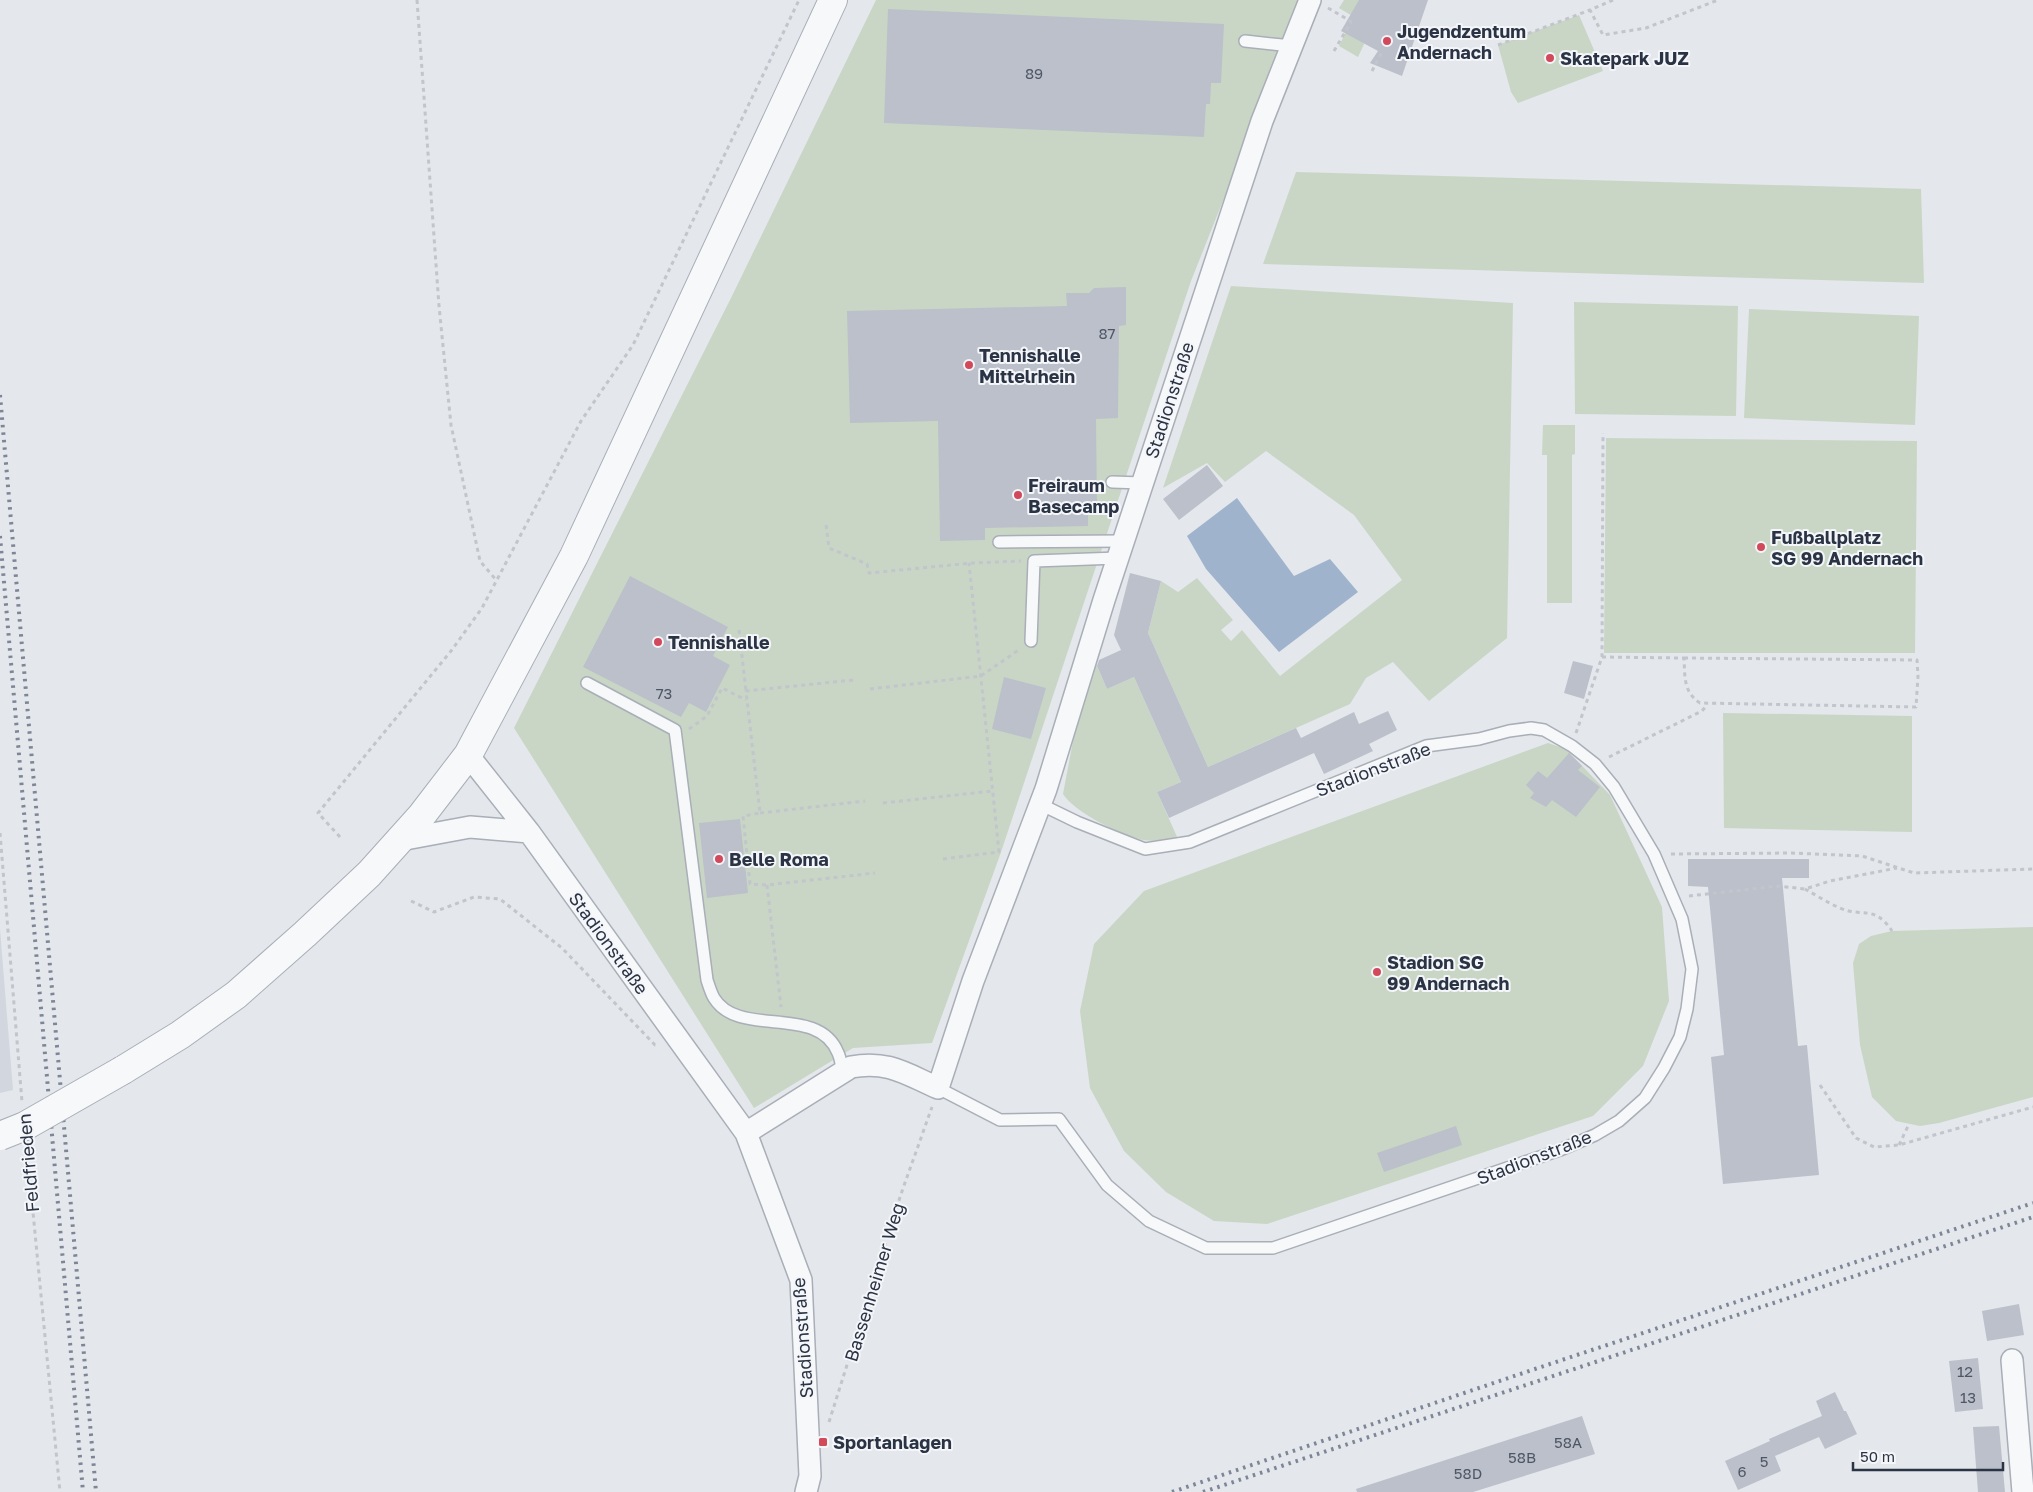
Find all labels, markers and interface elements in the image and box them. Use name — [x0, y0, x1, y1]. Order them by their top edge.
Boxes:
place label: Jugendzentum Andernach — [1397, 20, 1526, 63]
marker: Jugendzentum Andernach — [1381, 35, 1393, 47]
place label: Skatepark JUZ — [1560, 47, 1689, 69]
marker: Skatepark JUZ — [1544, 52, 1556, 64]
house number: 89 — [1025, 64, 1043, 82]
house number: 87 — [1098, 324, 1116, 342]
street label: Stadionstraße — [1140, 339, 1198, 461]
place label: Tennishalle Mittelrhein — [979, 344, 1081, 387]
marker: Tennishalle Mittelrhein — [963, 359, 975, 371]
place label: Freiraum Basecamp — [1028, 474, 1119, 517]
marker: Freiraum Basecamp — [1012, 489, 1024, 501]
place label: Fußballplatz SG 99 Andernach — [1771, 526, 1923, 569]
marker: Fußballplatz SG 99 Andernach — [1755, 541, 1767, 553]
place label: Tennishalle — [668, 631, 770, 653]
marker: Tennishalle — [652, 636, 664, 648]
house number: 73 — [656, 684, 672, 702]
street label: Stadionstraße — [1313, 737, 1433, 801]
place label: Belle Roma — [729, 848, 829, 870]
marker: Belle Roma — [713, 853, 725, 865]
street label: Stadionstraße — [565, 888, 653, 998]
place label: Stadion SG 99 Andernach — [1387, 951, 1509, 994]
marker: Stadion SG 99 Andernach — [1371, 966, 1383, 978]
street label: Feldfrieden — [13, 1113, 43, 1213]
street label: Stadionstraße — [1474, 1125, 1594, 1189]
street label: Bassenheimer Weg — [839, 1200, 909, 1364]
street label: Stadionstraße — [787, 1277, 817, 1399]
house number: 12 — [1957, 1362, 1973, 1380]
house number: 13 — [1960, 1388, 1976, 1406]
place label: Sportanlagen — [833, 1431, 952, 1453]
house number: 58A — [1554, 1433, 1582, 1451]
marker: Sportanlagen — [817, 1436, 829, 1448]
scale bar — [1853, 1440, 2003, 1472]
text: 50 m — [1860, 1447, 1895, 1465]
house number: 58B — [1508, 1448, 1536, 1466]
house number: 5 — [1760, 1452, 1768, 1470]
house number: 6 — [1737, 1462, 1747, 1480]
house number: 58D — [1454, 1464, 1482, 1482]

